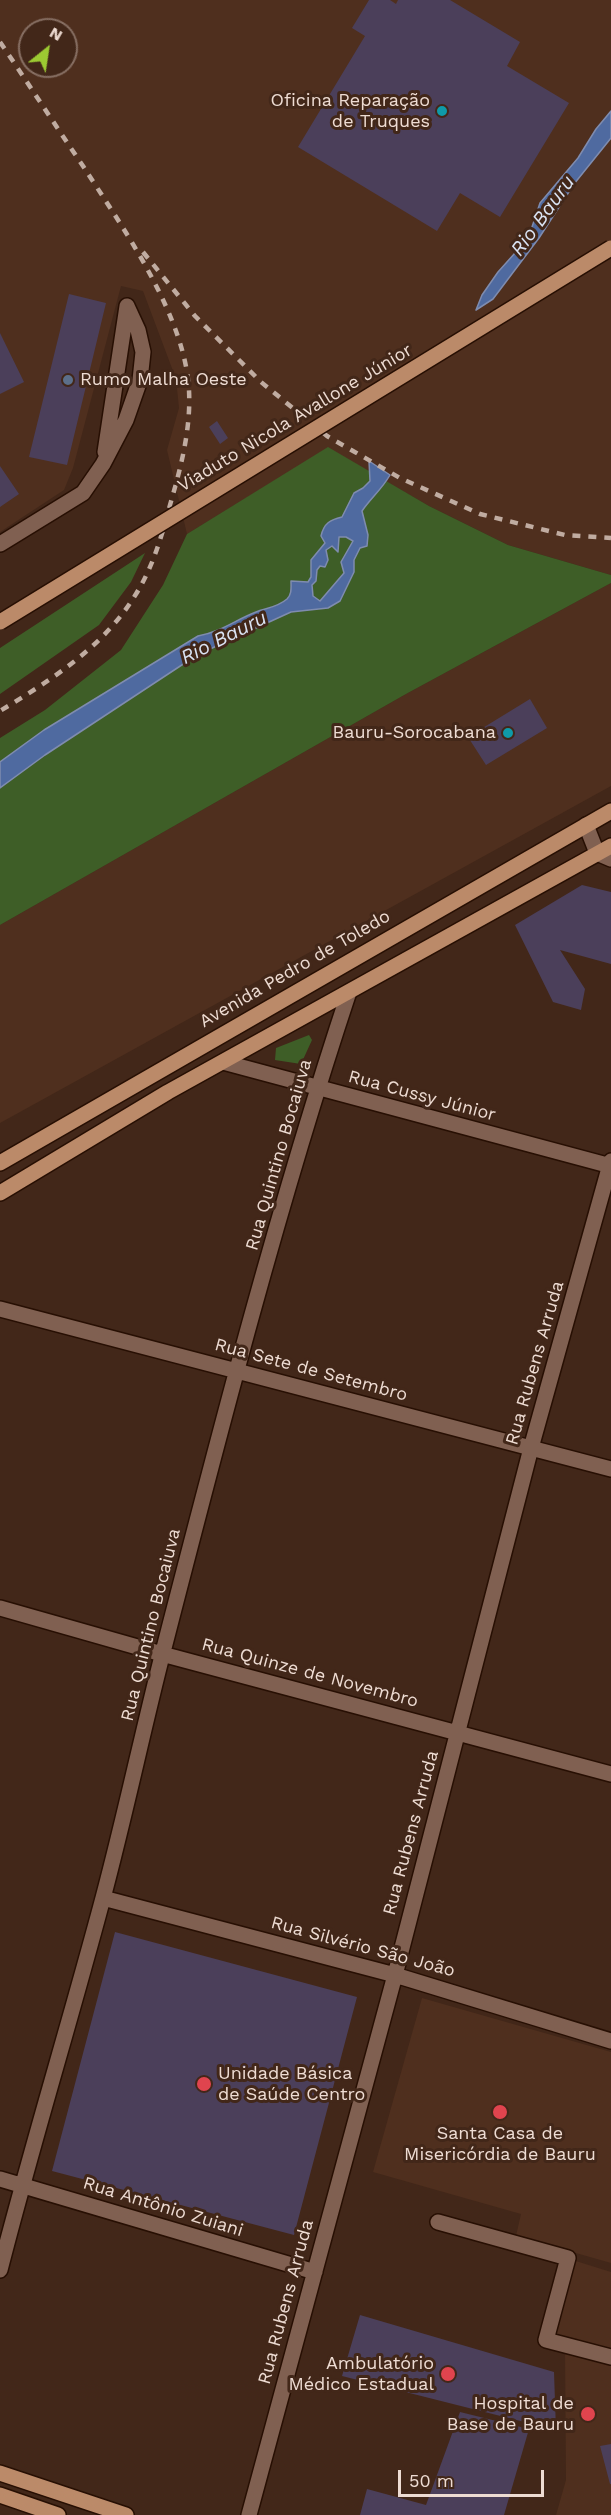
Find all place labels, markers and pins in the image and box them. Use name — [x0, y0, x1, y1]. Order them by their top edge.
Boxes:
place label: Oficina Reparação de Truques — [270, 90, 430, 132]
marker: Oficina Reparação de Truques — [435, 104, 449, 118]
place label: Rumo Malha Oeste — [80, 369, 247, 391]
marker: Rumo Malha Oeste — [61, 373, 75, 387]
place label: Bauru-Sorocabana — [332, 722, 496, 744]
marker: Bauru-Sorocabana — [501, 726, 515, 740]
place label: Unidade Básica de Saúde Centro — [218, 2063, 365, 2106]
marker: Unidade Básica de Saúde Centro — [195, 2075, 213, 2093]
marker: Santa Casa de Misericórdia de Bauru — [491, 2103, 509, 2121]
place label: Santa Casa de Misericórdia de Bauru — [404, 2123, 596, 2166]
place label: Ambulatório Médico Estadual — [289, 2353, 434, 2396]
marker: Ambulatório Médico Estadual — [439, 2365, 457, 2383]
place label: Hospital de Base de Bauru — [447, 2393, 574, 2436]
marker: Hospital de Base de Bauru — [579, 2405, 597, 2423]

